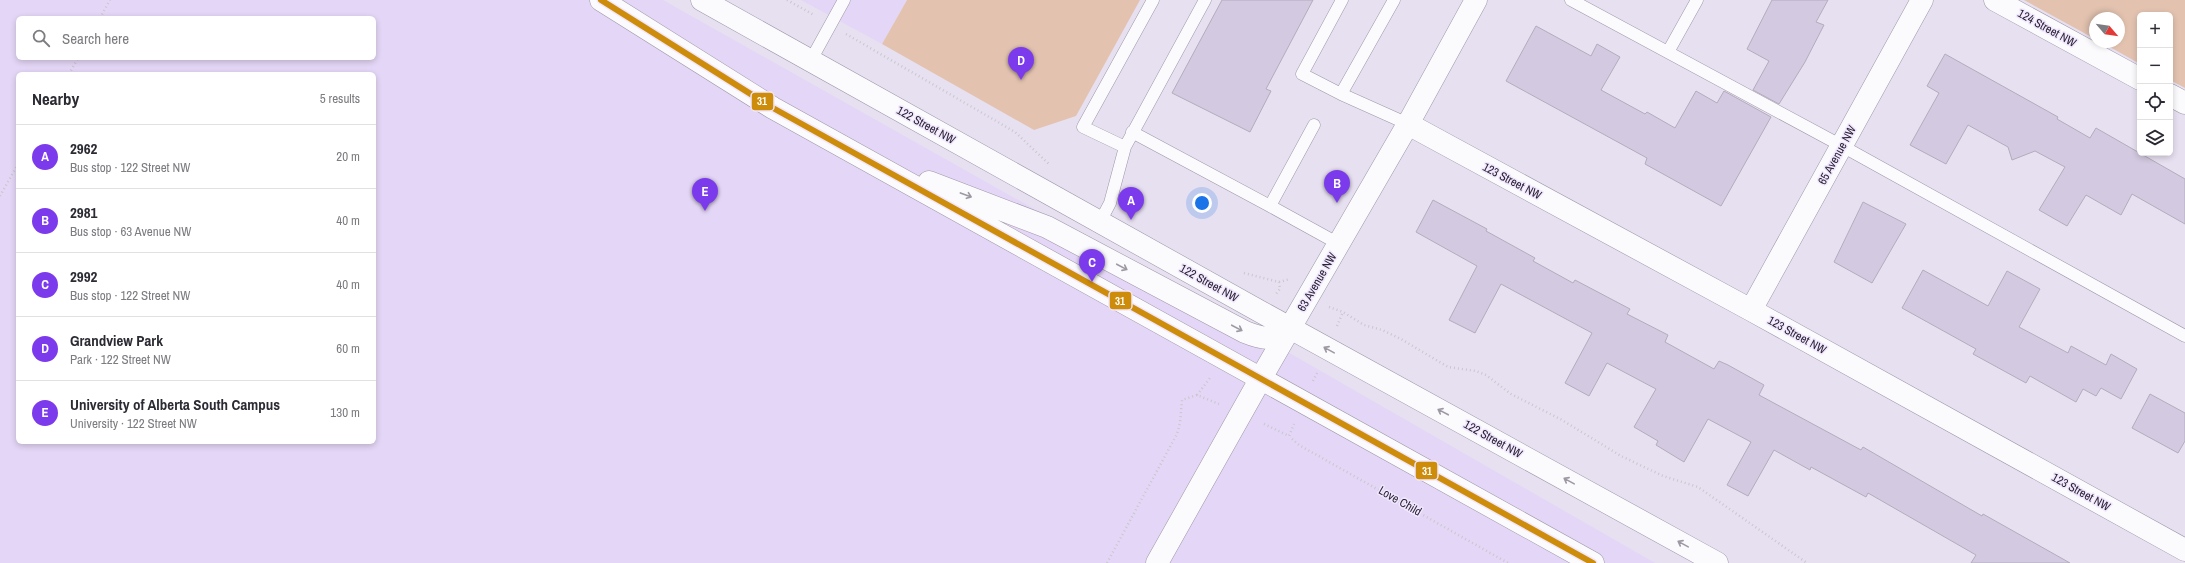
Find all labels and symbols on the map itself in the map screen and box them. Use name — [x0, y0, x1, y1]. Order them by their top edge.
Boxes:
street label: 124 Street NW — [2015, 5, 2080, 51]
north arrow — [2089, 12, 2125, 48]
pin: D — [1008, 47, 1034, 80]
line badge: 31 — [751, 92, 774, 111]
text: 31 — [757, 94, 767, 108]
street label: 122 Street NW — [894, 102, 959, 148]
street label: 65 Avenue NW — [1814, 122, 1860, 188]
street label: 123 Street NW — [1480, 159, 1545, 204]
pin: B — [1324, 170, 1350, 203]
pin: E — [692, 178, 718, 211]
pin: A — [1118, 187, 1144, 220]
one-way arrow — [960, 192, 972, 200]
your location — [1192, 193, 1212, 213]
pin: C — [1079, 249, 1105, 282]
street label: 63 Avenue NW — [1294, 249, 1341, 314]
street label: 122 Street NW — [1177, 260, 1242, 306]
one-way arrow — [1116, 263, 1128, 271]
line badge: 31 — [1109, 291, 1132, 310]
text: 31 — [1115, 294, 1125, 308]
street label: 123 Street NW — [1765, 312, 1830, 358]
one-way arrow — [1231, 325, 1243, 332]
one-way arrow — [1323, 345, 1335, 353]
one-way arrow — [1437, 407, 1449, 415]
street label: 122 Street NW — [1461, 416, 1526, 462]
line badge: 31 — [1415, 461, 1438, 480]
text: 31 — [1422, 464, 1432, 478]
street label: 123 Street NW — [2049, 469, 2114, 515]
one-way arrow — [1563, 477, 1575, 485]
street label: Love Child — [1376, 482, 1424, 520]
one-way arrow — [1677, 540, 1689, 548]

